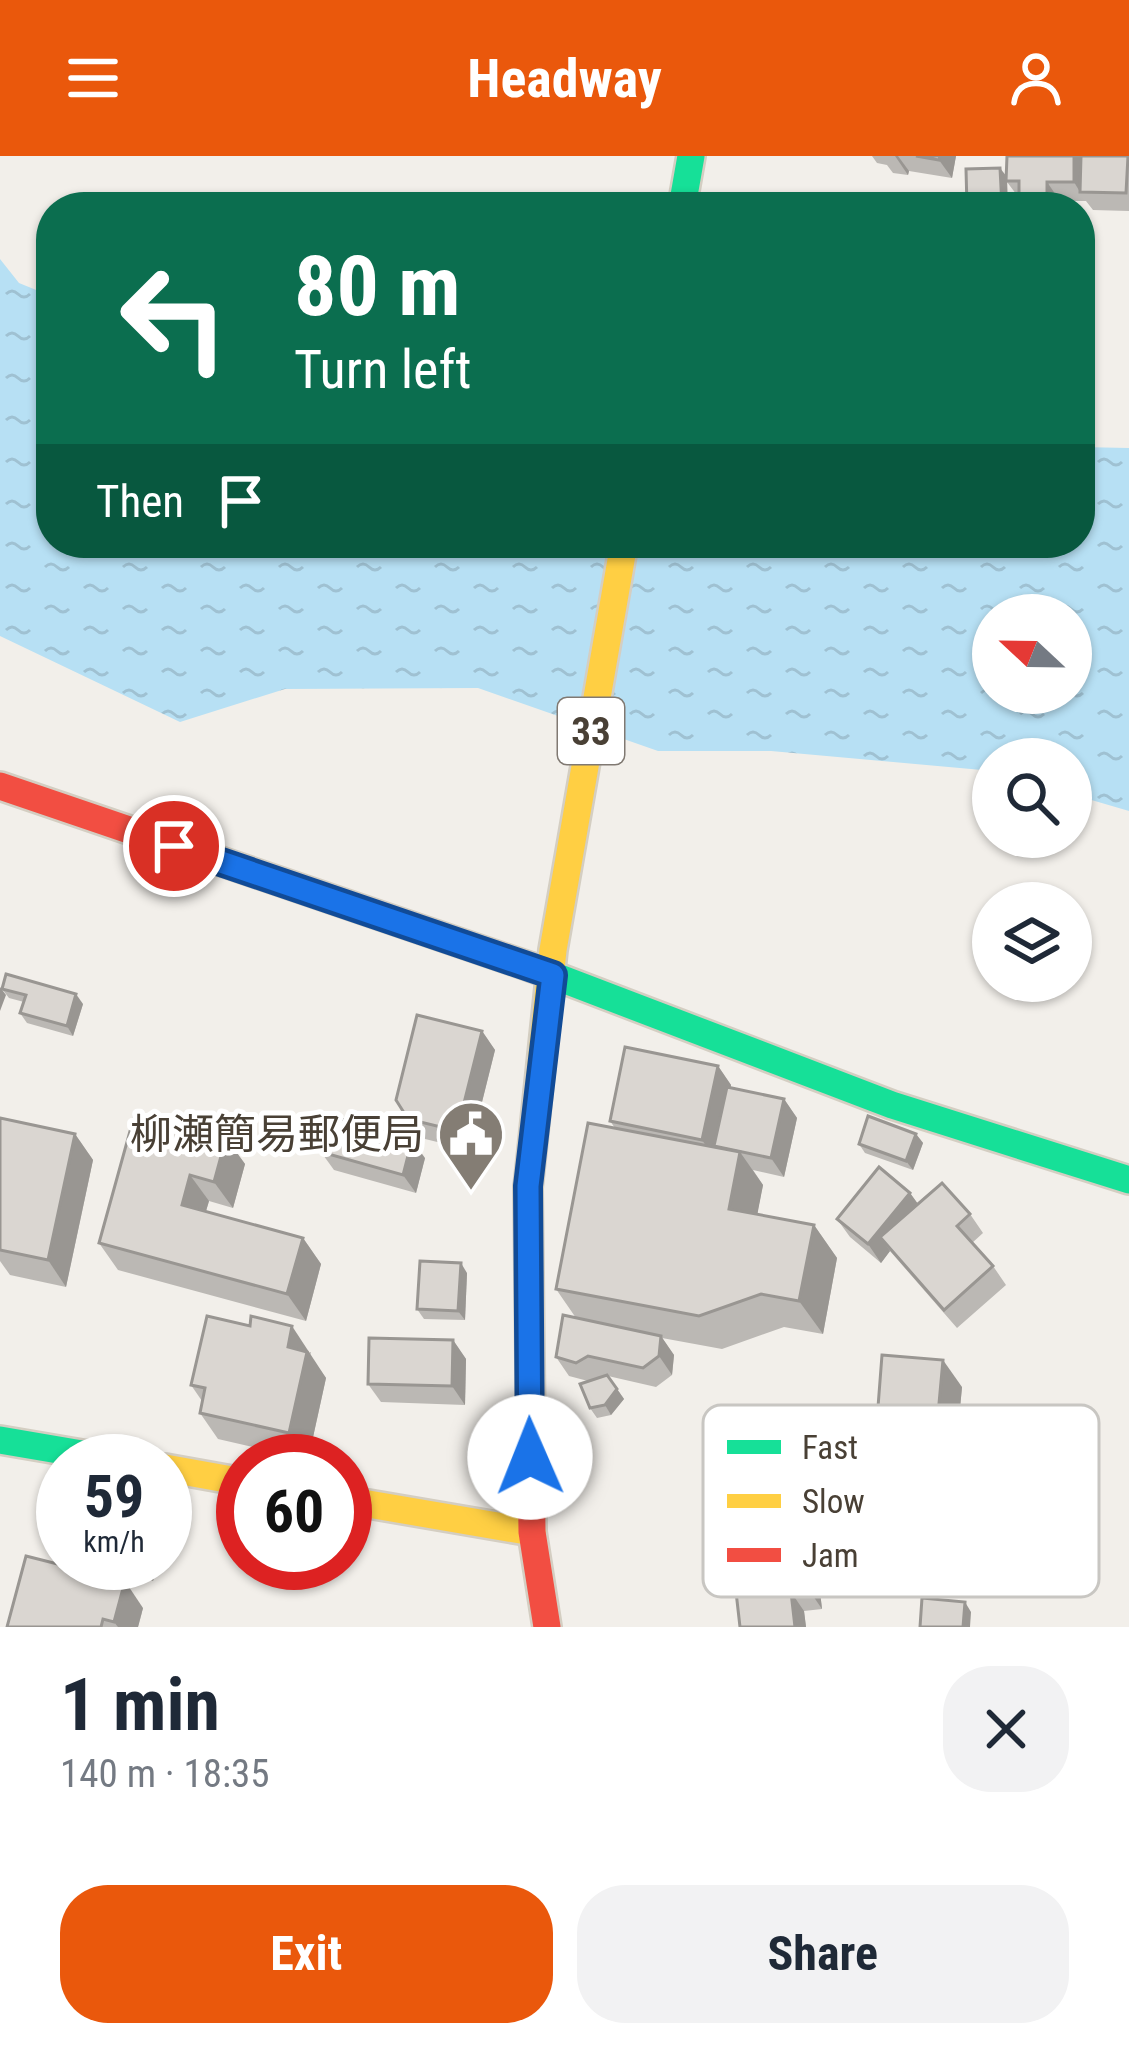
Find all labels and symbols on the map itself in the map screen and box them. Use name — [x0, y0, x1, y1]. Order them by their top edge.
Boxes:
north arrow — [972, 594, 1092, 714]
road number: 33 — [558, 698, 624, 764]
pin — [123, 795, 225, 897]
public building icon: 柳瀬簡易郵便局 — [436, 1099, 506, 1193]
place label: 柳瀬簡易郵便局 — [130, 1110, 424, 1159]
position arrow — [467, 1394, 593, 1520]
legend — [703, 1405, 1099, 1597]
text: Fast — [802, 1428, 858, 1467]
speed limit sign: 60 — [216, 1434, 372, 1590]
text: Slow — [802, 1482, 865, 1521]
text: Jam — [802, 1536, 859, 1575]

